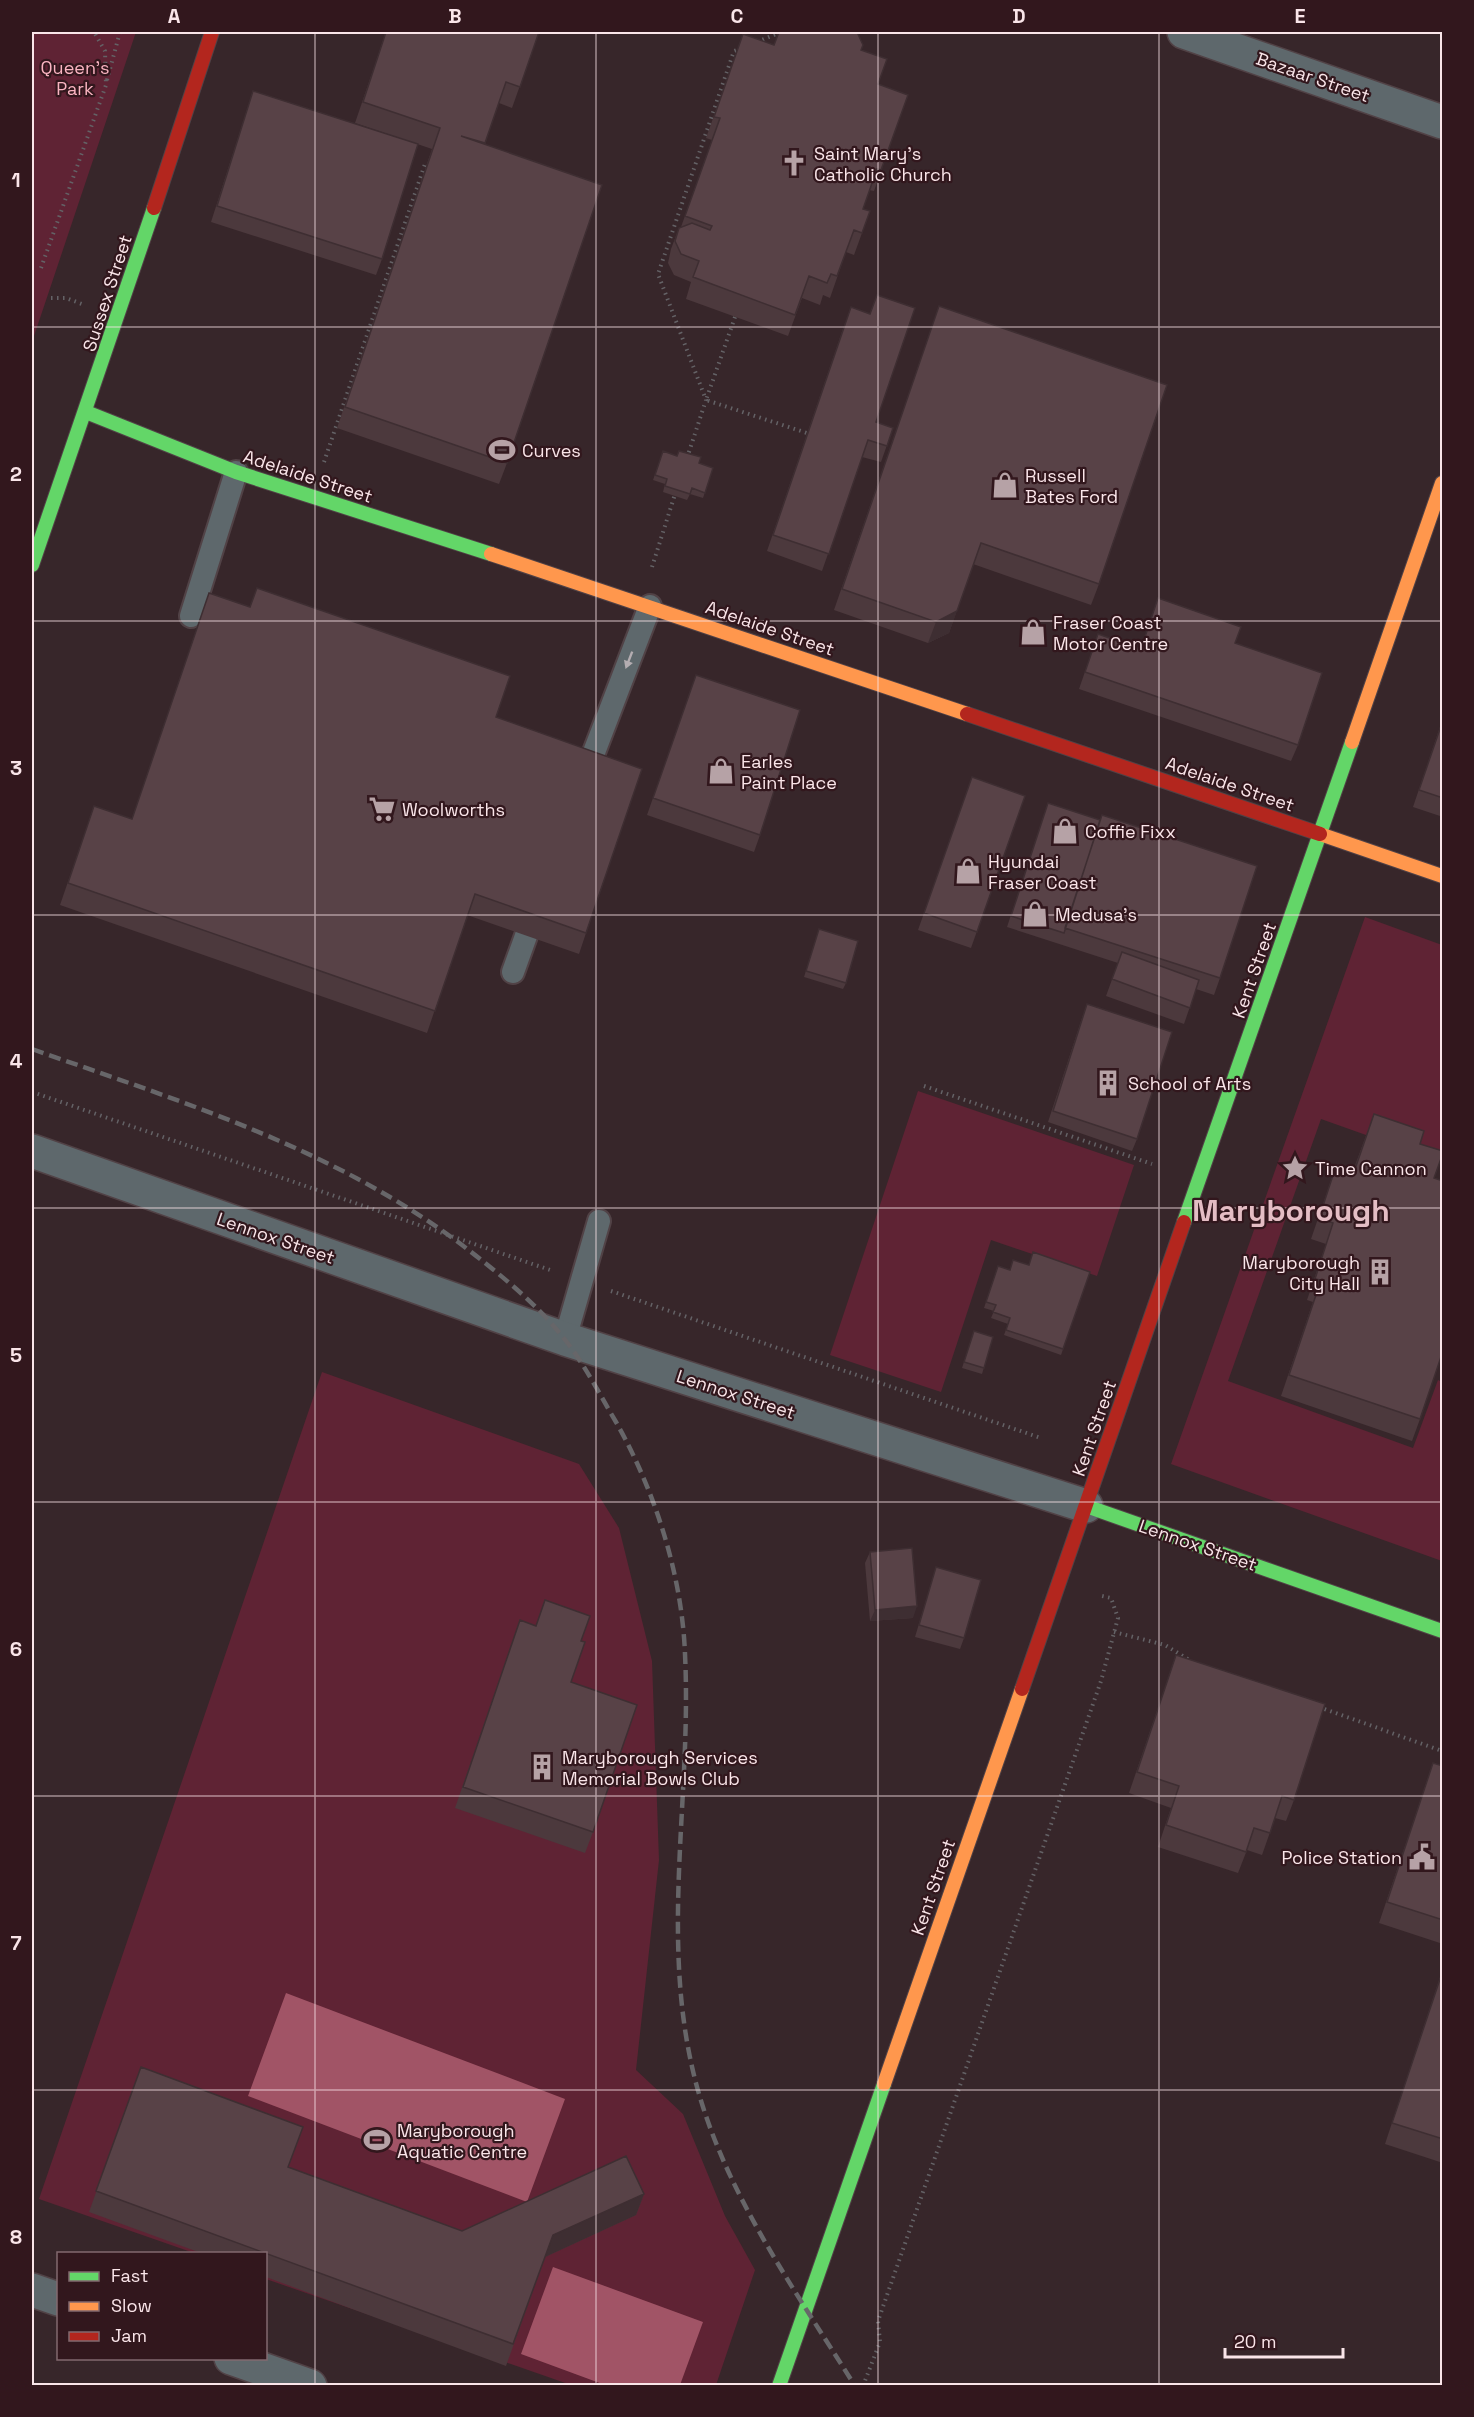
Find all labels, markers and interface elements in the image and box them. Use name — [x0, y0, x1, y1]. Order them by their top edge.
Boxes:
text: A — [168, 3, 181, 29]
text: B — [448, 3, 462, 29]
text: C — [731, 3, 744, 29]
text: D — [1012, 3, 1026, 29]
text: E — [1294, 3, 1306, 29]
street label: Bazaar Street — [1253, 47, 1373, 107]
park label: Queen's Park — [41, 56, 109, 100]
place label: Saint Mary's Catholic Church — [814, 142, 952, 186]
church icon: Saint Mary's Catholic Church — [779, 148, 809, 178]
text: 1 — [11, 167, 21, 193]
street label: Sussex Street — [77, 232, 137, 354]
sports icon: Curves — [487, 435, 517, 465]
place label: Curves — [522, 439, 581, 462]
street label: Adelaide Street — [240, 444, 376, 508]
text: 2 — [10, 461, 22, 487]
place label: Russell Bates Ford — [1025, 464, 1118, 508]
shop icon: Russell Bates Ford — [990, 470, 1020, 500]
street label: Adelaide Street — [703, 595, 837, 661]
place label: Fraser Coast Motor Centre — [1053, 611, 1168, 655]
shop icon: Fraser Coast Motor Centre — [1018, 617, 1048, 647]
one-way arrow — [624, 652, 634, 670]
place label: Earles Paint Place — [741, 750, 837, 794]
street label: Adelaide Street — [1163, 751, 1297, 817]
text: 3 — [10, 755, 22, 781]
shop icon: Earles Paint Place — [706, 756, 736, 786]
supermarket icon: Woolworths — [367, 794, 397, 824]
place label: Woolworths — [402, 798, 505, 821]
shop icon: Coffie Fixx — [1050, 816, 1080, 846]
place label: Coffie Fixx — [1085, 820, 1176, 843]
place label: Hyundai Fraser Coast — [988, 850, 1097, 894]
shop icon: Hyundai Fraser Coast — [953, 856, 983, 886]
shop icon: Medusa's — [1020, 899, 1050, 929]
place label: Medusa's — [1055, 903, 1137, 926]
street label: Kent Street — [1227, 919, 1281, 1021]
text: 4 — [10, 1048, 23, 1074]
building icon: School of Arts — [1093, 1068, 1123, 1098]
place label: School of Arts — [1128, 1072, 1251, 1095]
place icon: Time Cannon — [1280, 1153, 1310, 1183]
place label: Time Cannon — [1315, 1157, 1427, 1180]
district label: Maryborough — [1192, 1191, 1390, 1230]
street label: Lennox Street — [214, 1207, 338, 1269]
place label: Maryborough City Hall — [1242, 1251, 1360, 1295]
building icon: Maryborough City Hall — [1365, 1257, 1395, 1287]
text: 5 — [10, 1342, 22, 1368]
street label: Lennox Street — [674, 1364, 798, 1424]
street label: Kent Street — [1067, 1377, 1121, 1479]
street label: Lennox Street — [1136, 1514, 1260, 1576]
text: 6 — [10, 1636, 22, 1662]
place label: Maryborough Services Memorial Bowls Club — [562, 1746, 758, 1790]
building icon: Maryborough Services Memorial Bowls Club — [527, 1752, 557, 1782]
street label: Kent Street — [906, 1836, 960, 1938]
public building icon: Police Station — [1407, 1842, 1437, 1872]
place label: Police Station — [1282, 1846, 1402, 1869]
text: 7 — [10, 1930, 22, 1956]
place label: Maryborough Aquatic Centre — [397, 2119, 527, 2163]
sports icon: Maryborough Aquatic Centre — [362, 2125, 392, 2155]
text: 8 — [10, 2224, 22, 2250]
legend — [57, 2252, 267, 2360]
text: Fast — [111, 2264, 148, 2287]
text: Slow — [111, 2294, 152, 2317]
scale bar — [1225, 2321, 1344, 2359]
text: Jam — [111, 2324, 147, 2347]
text: 20 m — [1234, 2330, 1277, 2353]

